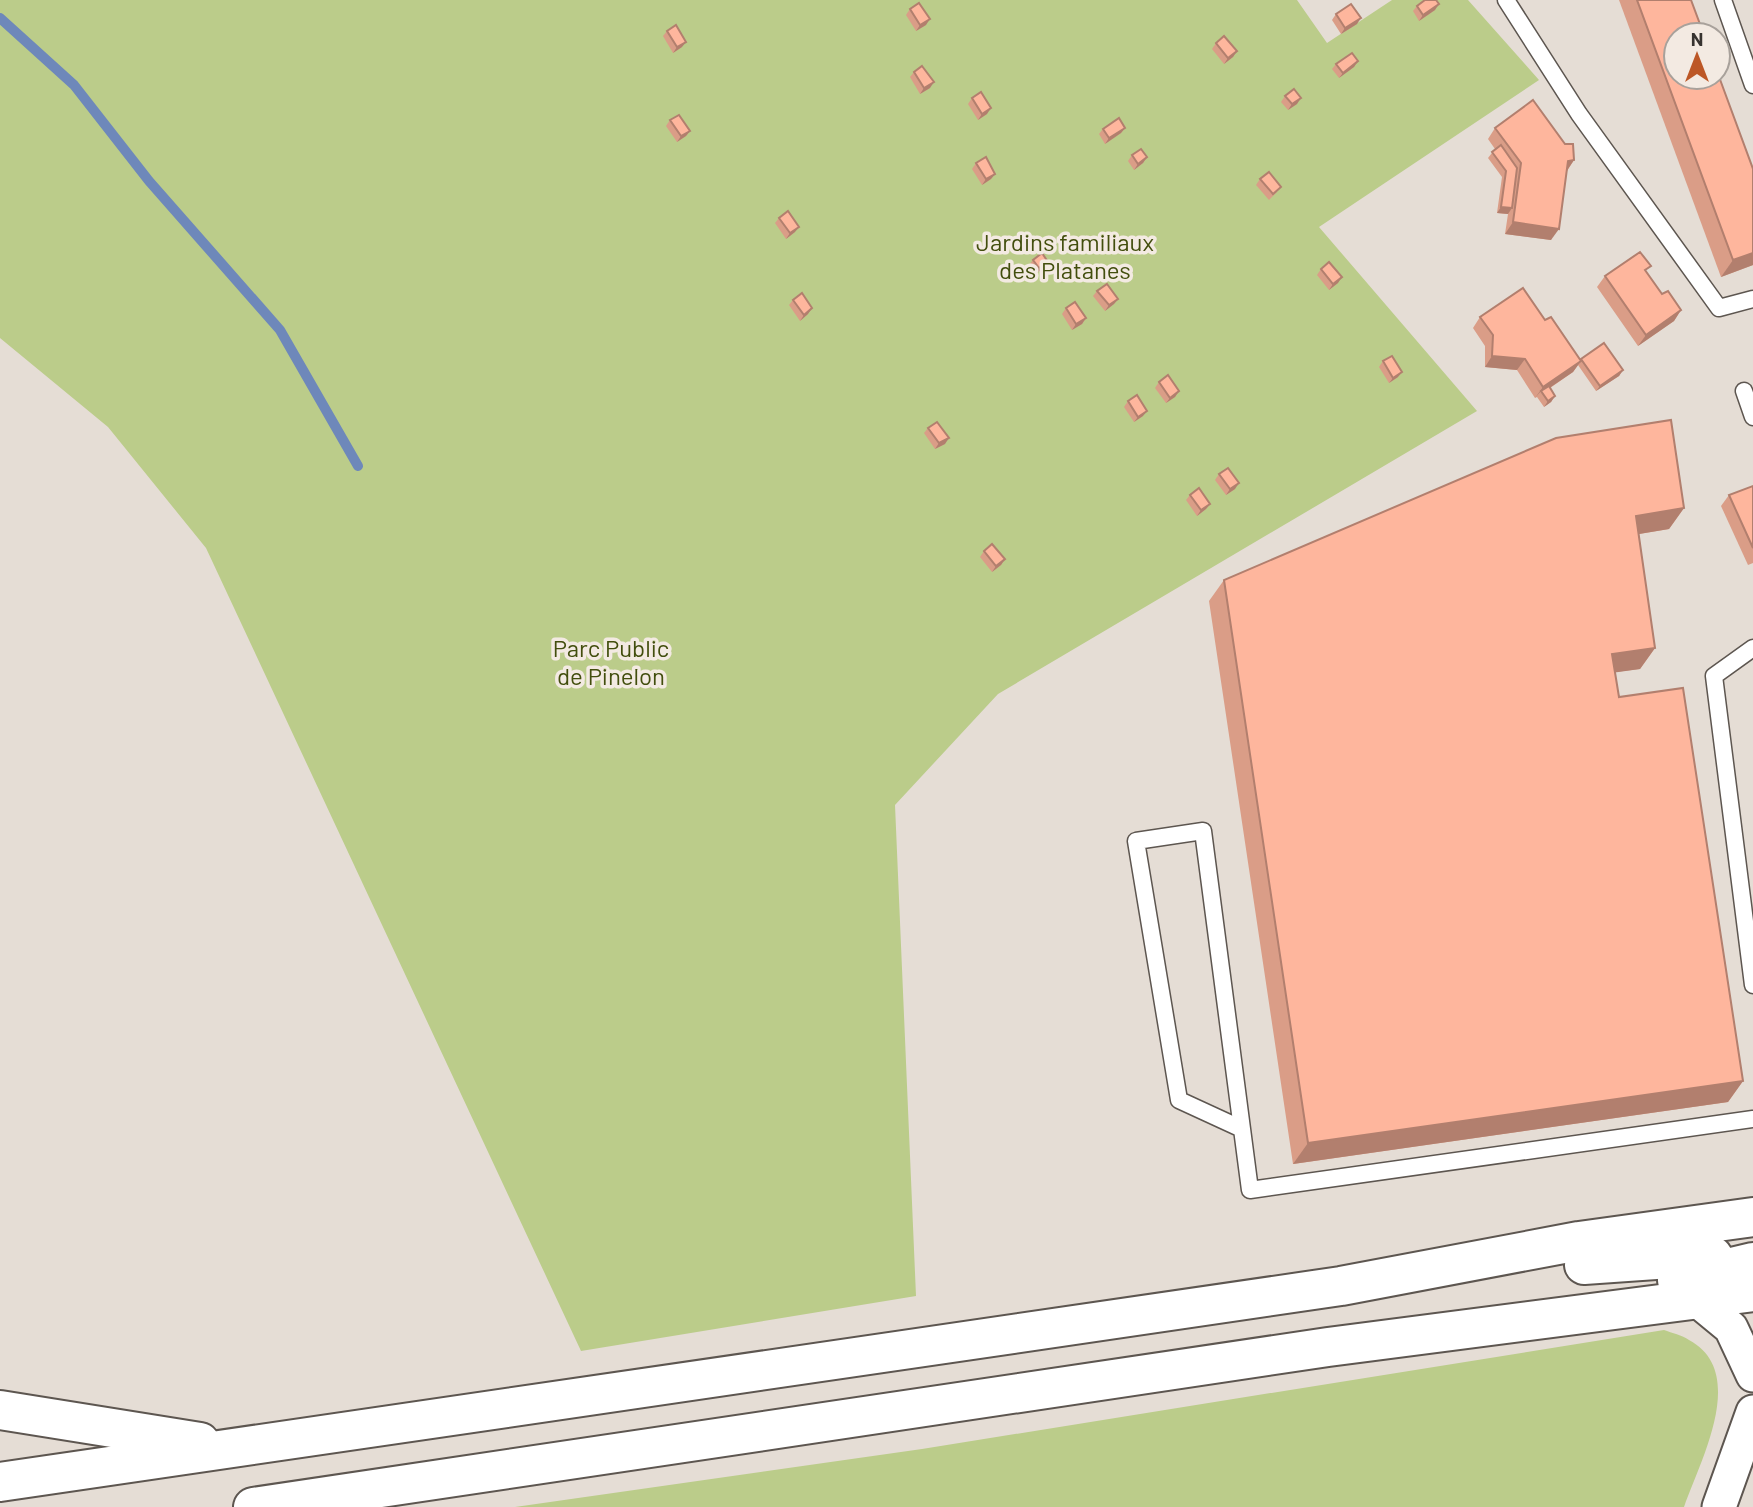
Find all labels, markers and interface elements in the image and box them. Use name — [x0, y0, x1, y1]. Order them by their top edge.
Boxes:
north arrow — [1662, 21, 1732, 91]
text: N — [1691, 27, 1703, 50]
park label: Jardins familiaux des Platanes — [976, 227, 1154, 284]
park label: Parc Public de Pinelon — [553, 633, 669, 690]

